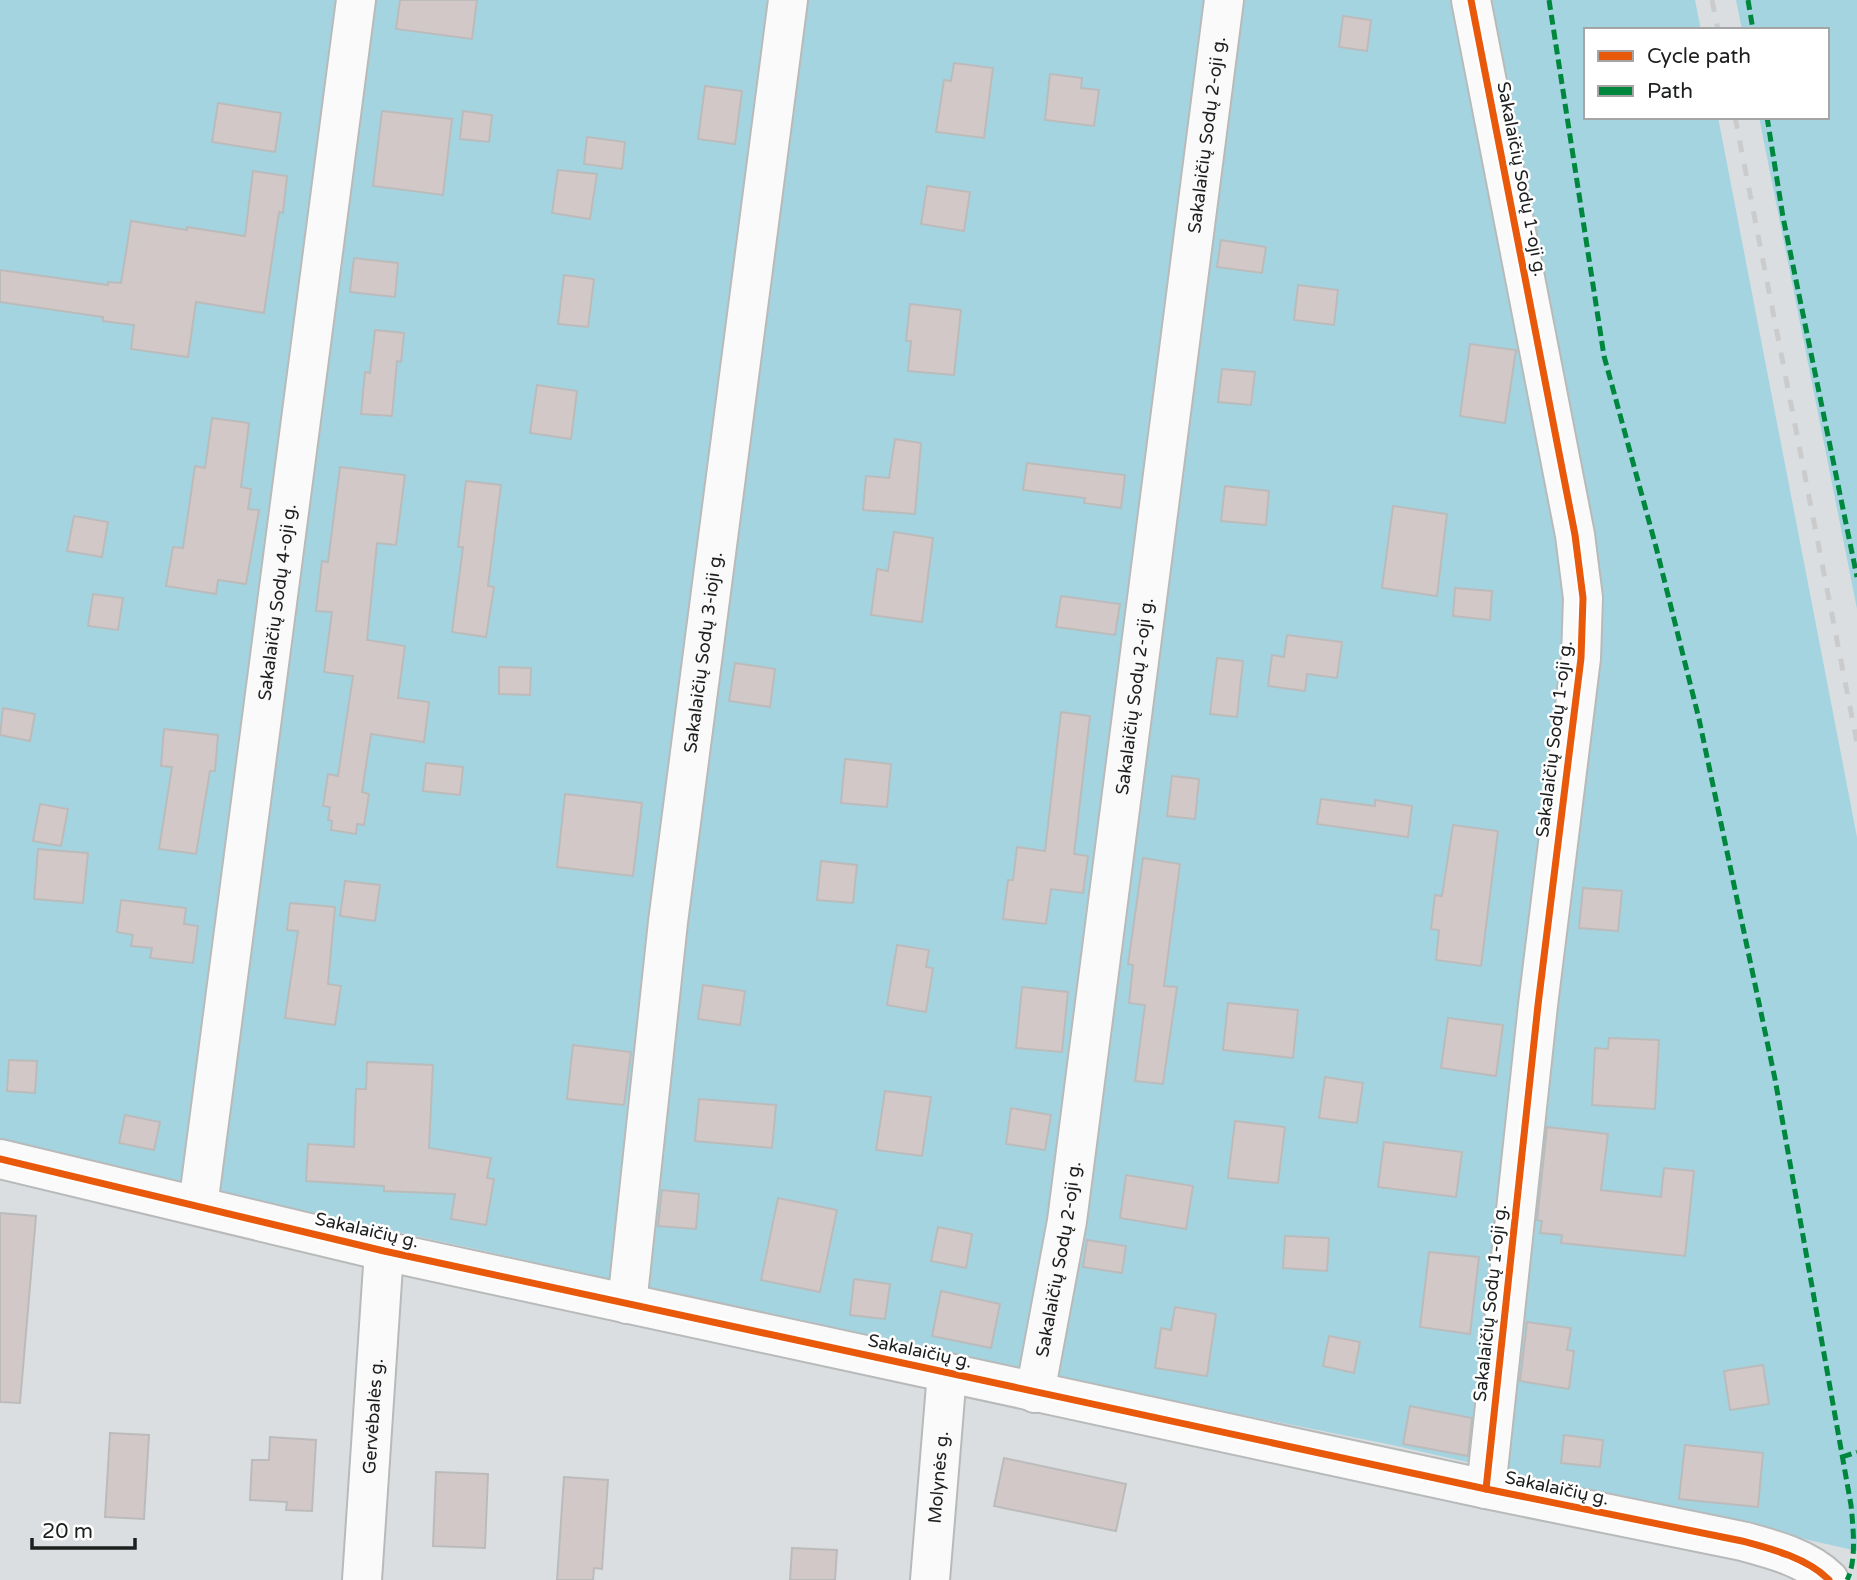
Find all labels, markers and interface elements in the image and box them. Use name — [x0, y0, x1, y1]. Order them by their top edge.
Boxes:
legend — [1584, 28, 1829, 119]
street label: Sakalaičių Sodų 2-oji g. — [1183, 35, 1230, 235]
text: Cycle path — [1647, 44, 1751, 69]
text: Path — [1647, 79, 1693, 104]
street label: Sakalaičių Sodų 1-oji g. — [1492, 80, 1552, 278]
street label: Sakalaičių Sodų 4-oji g. — [253, 502, 301, 702]
street label: Sakalaičių Sodų 3-ioji g. — [679, 550, 727, 754]
street label: Sakalaičių Sodų 2-oji g. — [1111, 597, 1158, 796]
street label: Sakalaičių Sodų 1-oji g. — [1531, 639, 1577, 839]
street label: Sakalaičių Sodų 2-oji g. — [1031, 1160, 1086, 1359]
street label: Sakalaičių Sodų 1-oji g. — [1469, 1203, 1511, 1403]
street label: Sakalaičių g. — [313, 1207, 421, 1253]
street label: Sakalaičių g. — [866, 1329, 974, 1373]
street label: Gervėbalės g. — [358, 1358, 388, 1475]
street label: Molynės g. — [924, 1430, 953, 1524]
street label: Sakalaičių g. — [1503, 1466, 1611, 1510]
scale bar — [32, 1506, 135, 1550]
text: 20 m — [42, 1519, 93, 1544]

